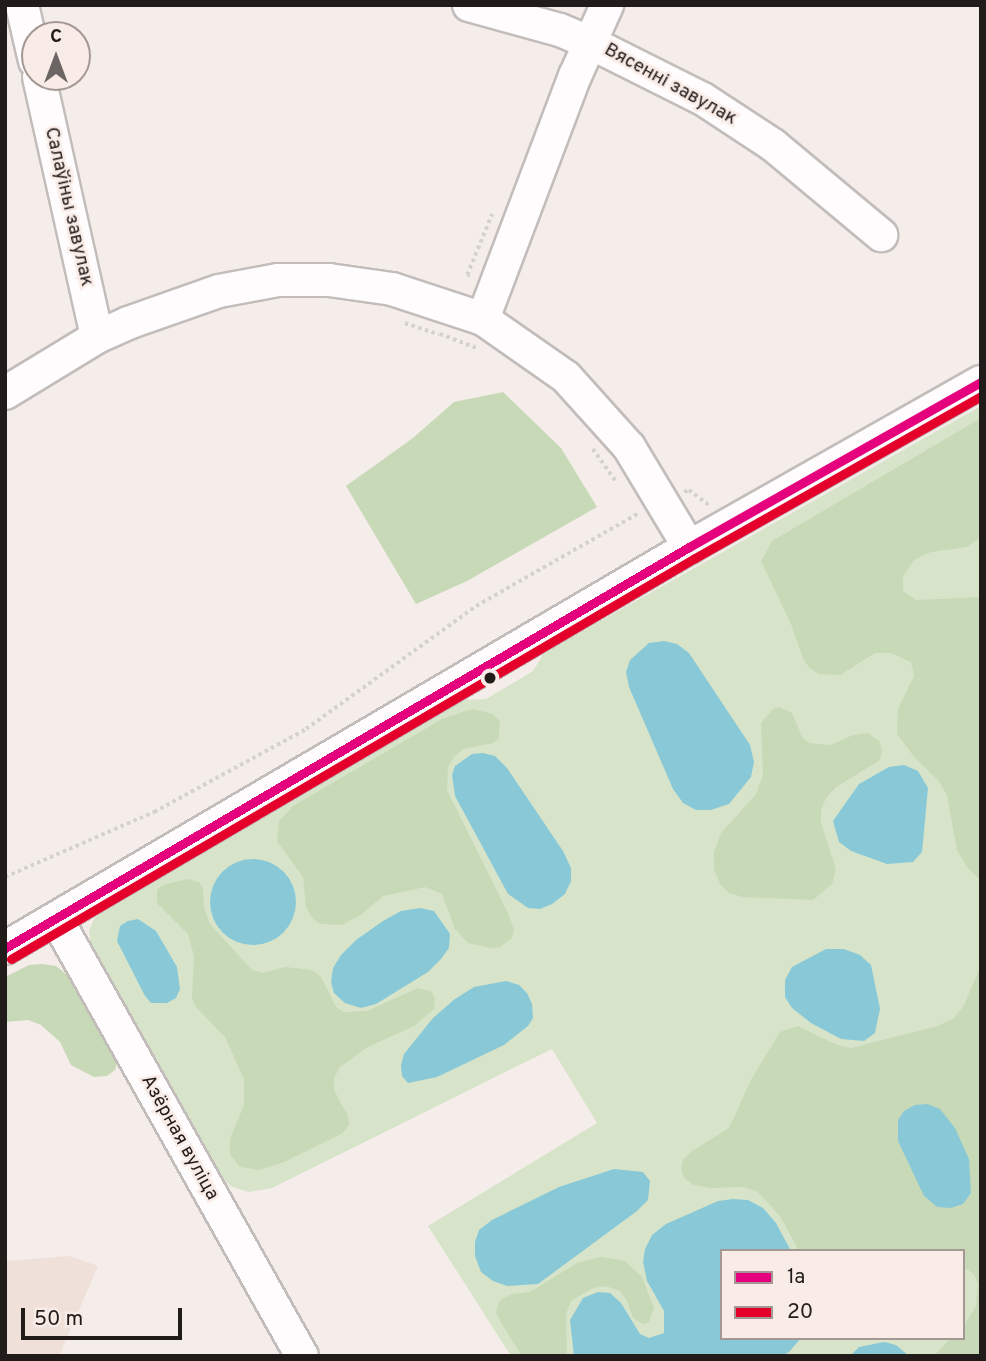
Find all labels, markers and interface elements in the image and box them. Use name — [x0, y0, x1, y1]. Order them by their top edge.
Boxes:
north arrow — [21, 21, 91, 91]
text: С — [50, 25, 62, 49]
street label: Вясенні завулак — [600, 39, 740, 131]
street label: Салаўіны завулак — [39, 125, 97, 289]
unlabelled marker — [483, 671, 497, 685]
street label: Азёрная вуліца — [135, 1071, 223, 1205]
legend — [720, 1249, 965, 1340]
text: 1а — [787, 1264, 805, 1291]
scale bar — [24, 1294, 186, 1338]
text: 20 — [787, 1299, 813, 1326]
text: 50 m — [34, 1306, 83, 1333]

